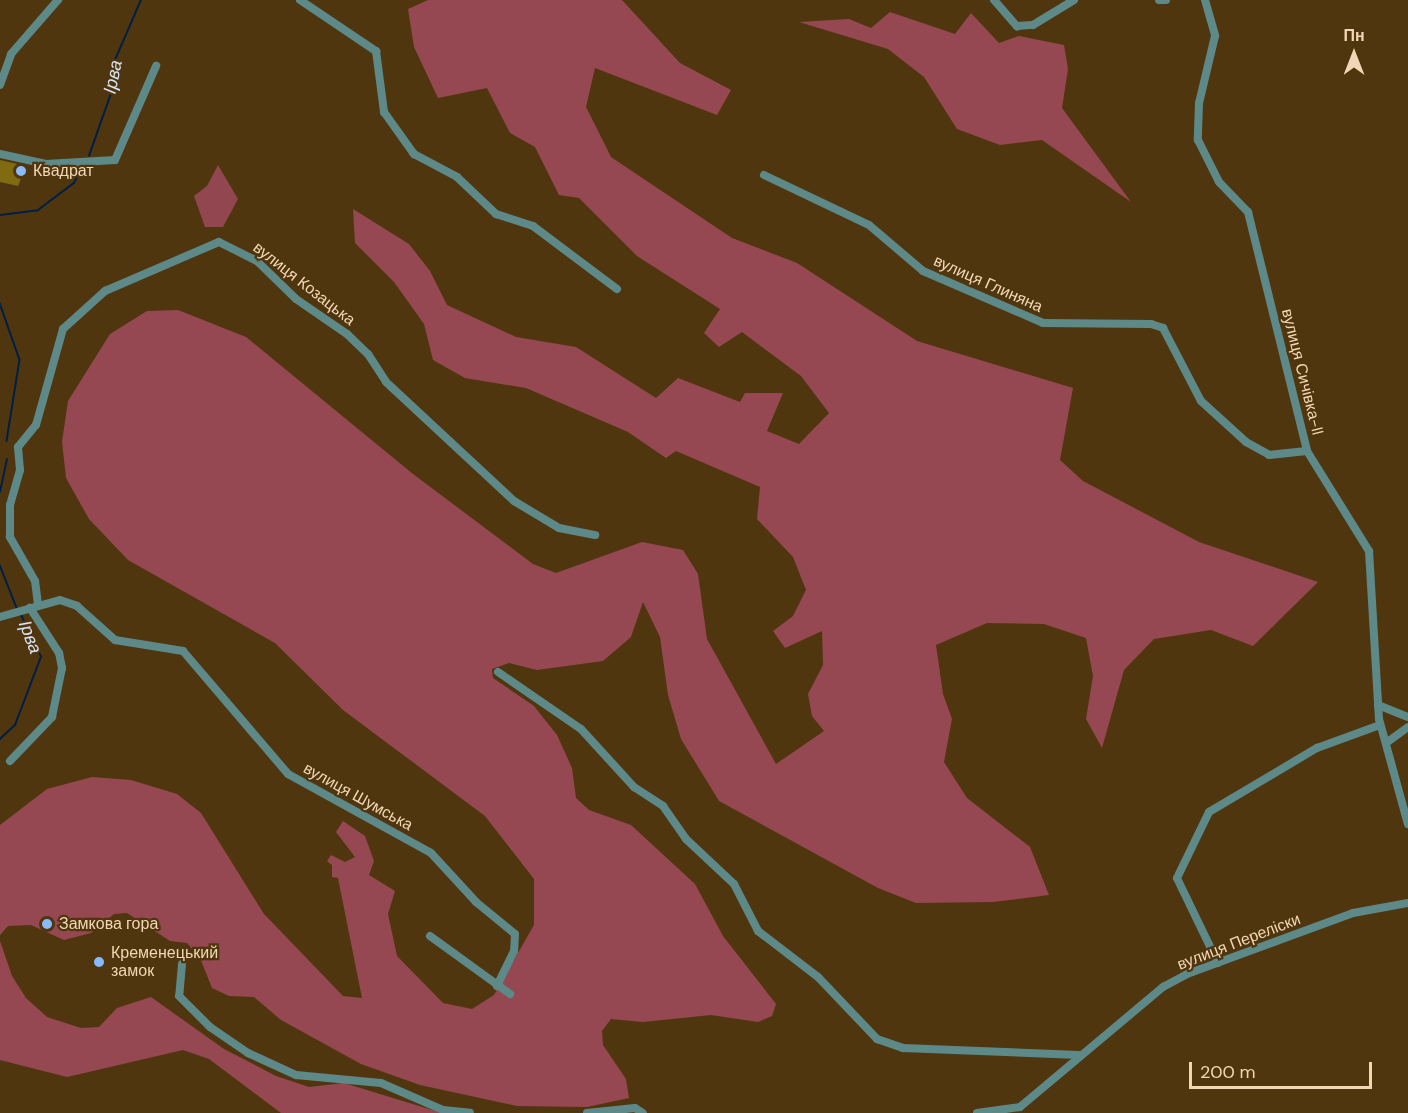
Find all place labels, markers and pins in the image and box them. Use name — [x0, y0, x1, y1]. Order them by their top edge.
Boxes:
place label: Квадрат — [33, 161, 94, 181]
marker: Квадрат — [14, 164, 28, 178]
place label: Замкова гора — [59, 914, 158, 934]
marker: Замкова гора — [40, 917, 54, 931]
place label: Кременецький замок — [111, 943, 218, 981]
marker: Кременецький замок — [92, 955, 106, 969]

